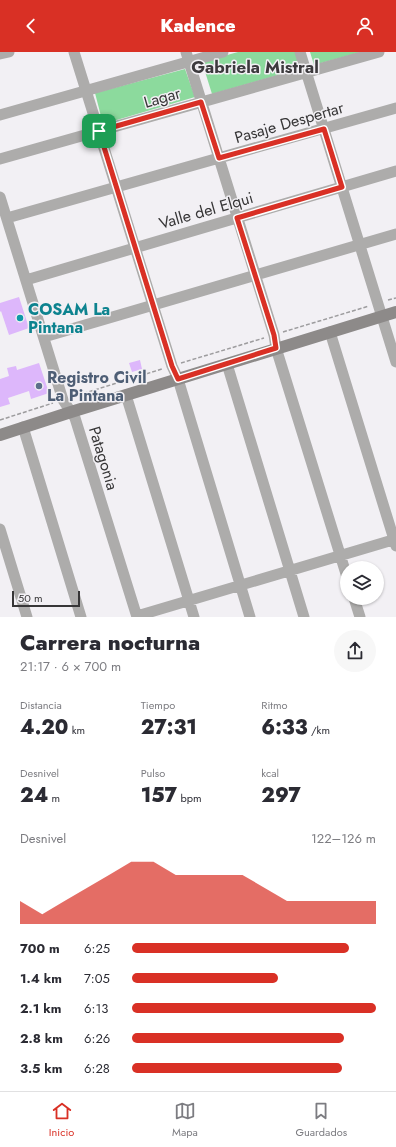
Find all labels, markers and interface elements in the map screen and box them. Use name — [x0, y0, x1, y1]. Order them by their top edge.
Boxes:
text: Kadence — [160, 13, 236, 39]
icon: back — [20, 15, 42, 37]
icon: person — [354, 15, 376, 37]
district label: Gabriela Mistral — [191, 55, 319, 79]
street label: Lagar — [141, 81, 184, 114]
street label: Pasaje Despertar — [232, 96, 347, 149]
pin — [82, 114, 116, 148]
icon: arrive — [88, 120, 110, 142]
street label: Valle del Elqui — [156, 186, 256, 235]
place label: COSAM La Pintana — [28, 298, 110, 339]
marker: COSAM La Pintana — [15, 313, 25, 323]
place label: Registro Civil La Pintana — [47, 366, 146, 407]
marker: Registro Civil La Pintana — [34, 381, 44, 391]
street label: Patagonia — [83, 423, 124, 493]
map controls — [340, 561, 384, 605]
button: layers — [340, 561, 384, 605]
scale bar — [12, 589, 80, 608]
text: 50 m — [18, 590, 43, 606]
text: Carrera nocturna — [20, 626, 200, 658]
button: share — [334, 630, 376, 672]
text: 21:17 · 6 × 700 m — [20, 657, 121, 676]
text: Distancia — [20, 697, 62, 713]
text: Tiempo — [141, 697, 175, 713]
text: Ritmo — [261, 697, 288, 713]
text: 4.20 — [20, 713, 68, 742]
text: 27:31 — [141, 713, 197, 742]
text: 6:33 — [261, 713, 308, 742]
text: km — [68, 722, 85, 738]
text: /km — [308, 722, 330, 738]
text: Desnivel — [20, 765, 59, 781]
text: Pulso — [141, 765, 165, 781]
text: kcal — [261, 765, 279, 781]
text: 24 — [20, 781, 48, 810]
text: 157 — [141, 781, 177, 810]
text: 297 — [261, 781, 301, 810]
text: m — [48, 790, 60, 806]
text: bpm — [177, 790, 202, 806]
text: Desnivel — [20, 829, 66, 848]
text: 122–126 m — [311, 829, 376, 848]
text: 700 m — [20, 939, 60, 958]
text: 6:25 — [84, 939, 110, 958]
text: 1.4 km — [20, 969, 62, 988]
text: 7:05 — [84, 969, 110, 988]
text: 2.1 km — [20, 999, 61, 1018]
text: 6:13 — [84, 999, 108, 1018]
text: 2.8 km — [20, 1029, 63, 1048]
text: 6:26 — [84, 1029, 110, 1048]
text: 3.5 km — [20, 1059, 63, 1078]
text: 6:28 — [84, 1059, 110, 1078]
tab: Inicio — [49, 1100, 74, 1140]
tab: Mapa — [172, 1100, 198, 1140]
tab: Guardados — [295, 1100, 347, 1140]

